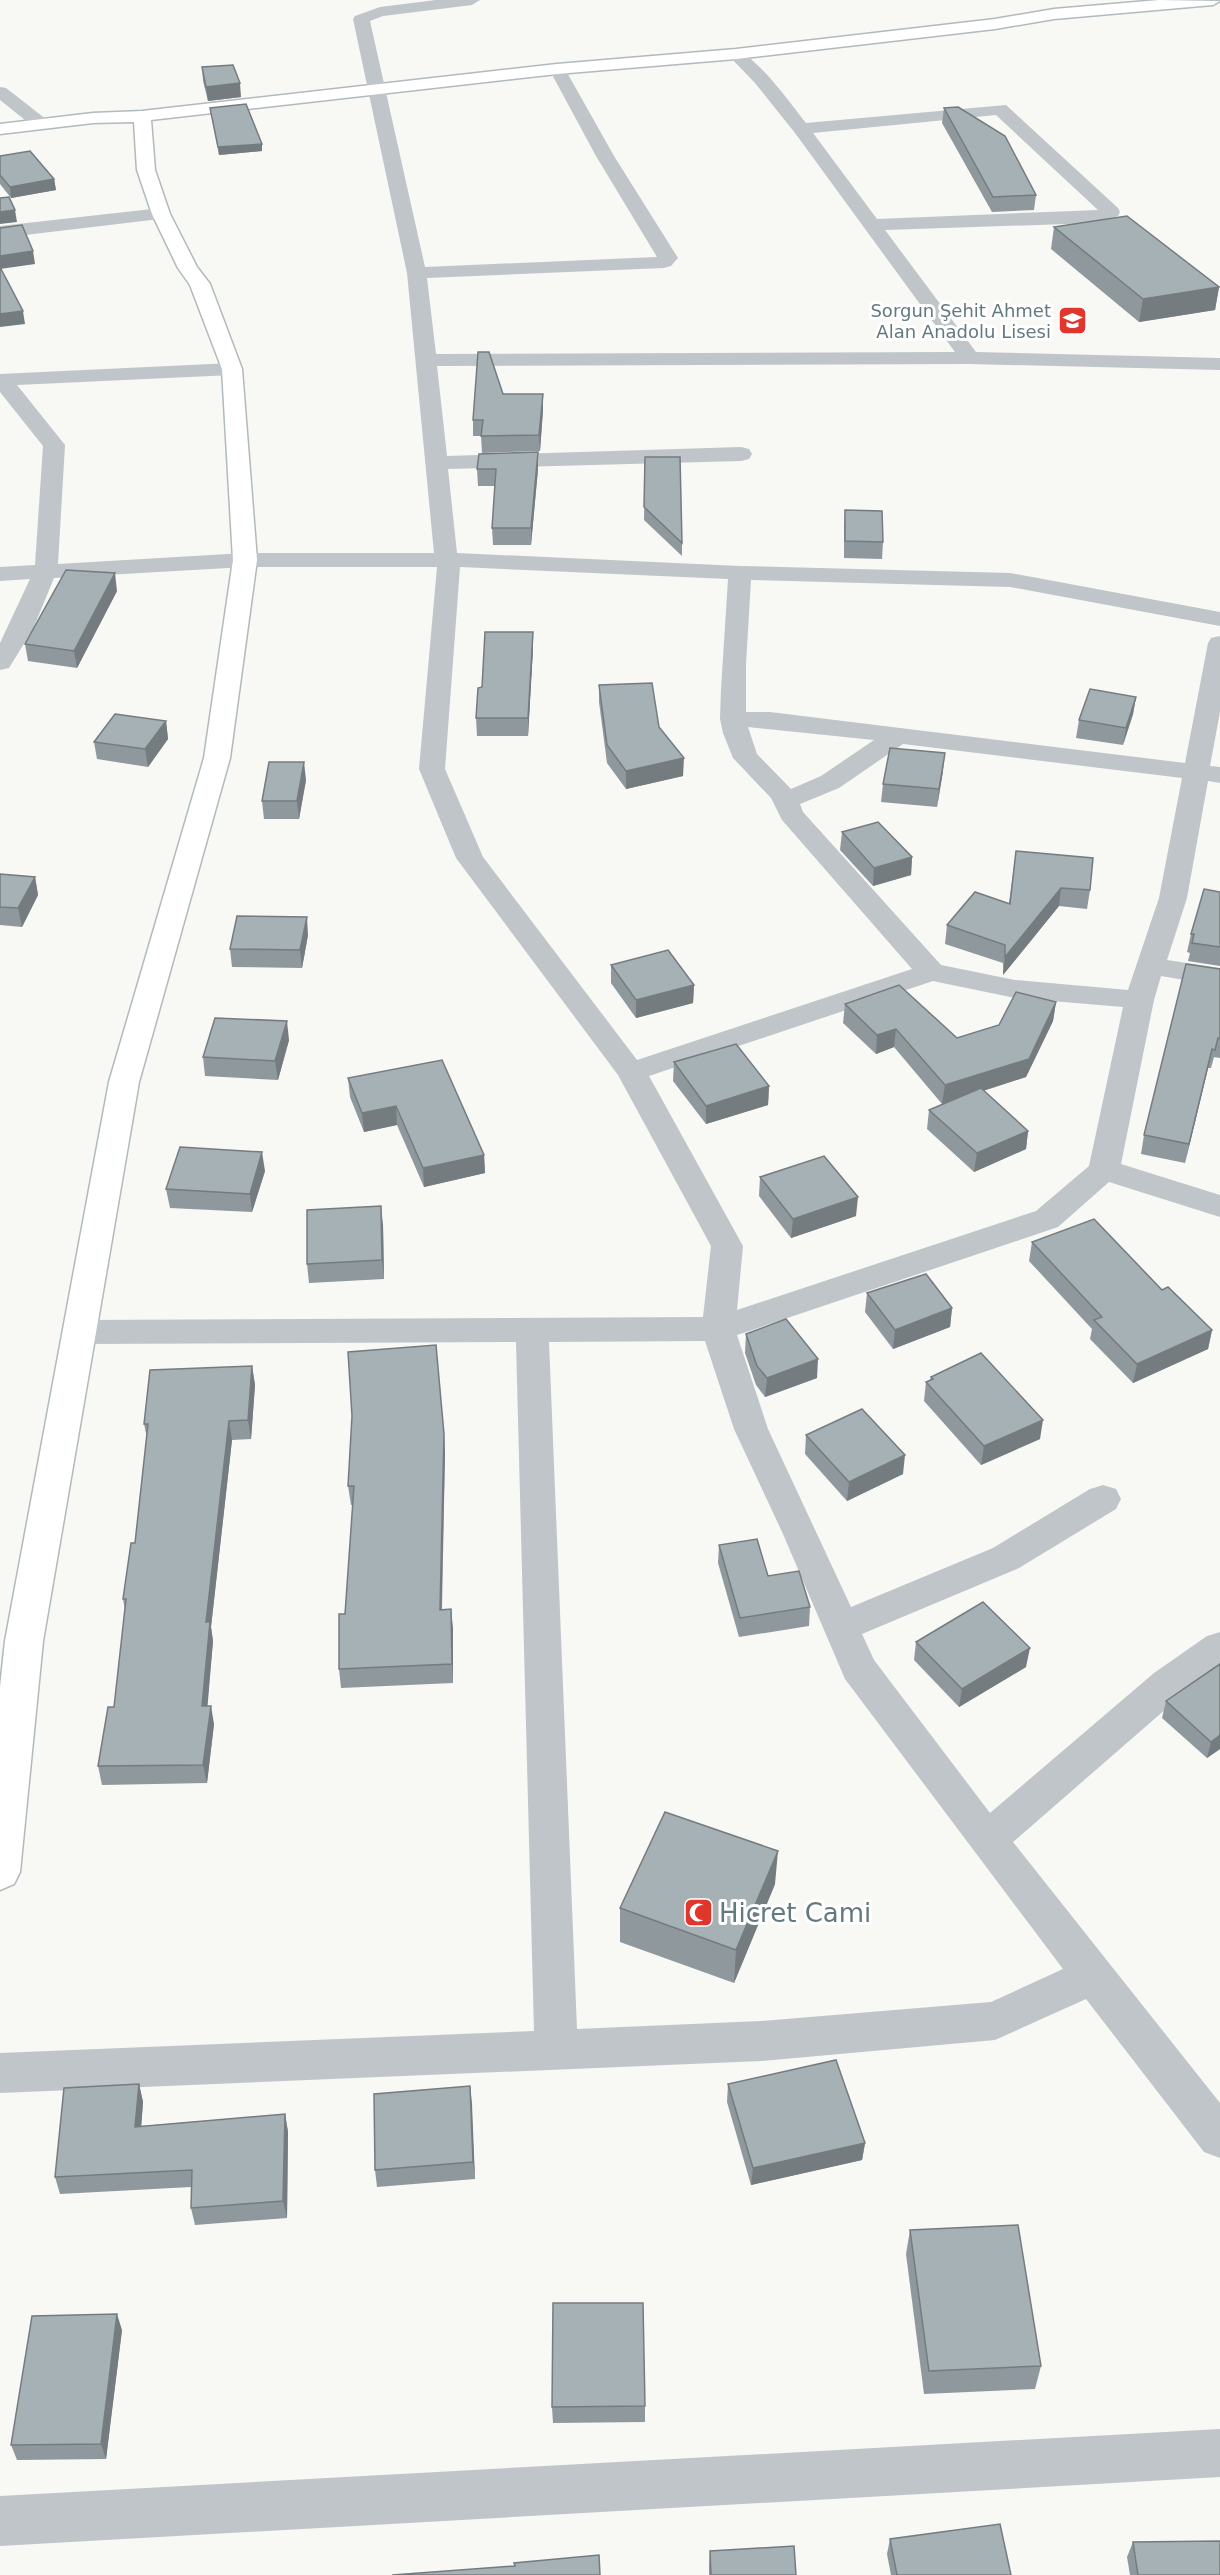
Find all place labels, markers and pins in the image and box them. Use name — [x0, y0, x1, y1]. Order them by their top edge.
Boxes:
place label: Sorgun Şehit Ahmet Alan Anadolu Lisesi — [870, 300, 1051, 342]
school or university icon: Sorgun Şehit Ahmet Alan Anadolu Lisesi — [1056, 305, 1088, 337]
mosque icon: Hicret Cami — [682, 1897, 714, 1929]
place label: Hicret Cami — [719, 1898, 871, 1928]

